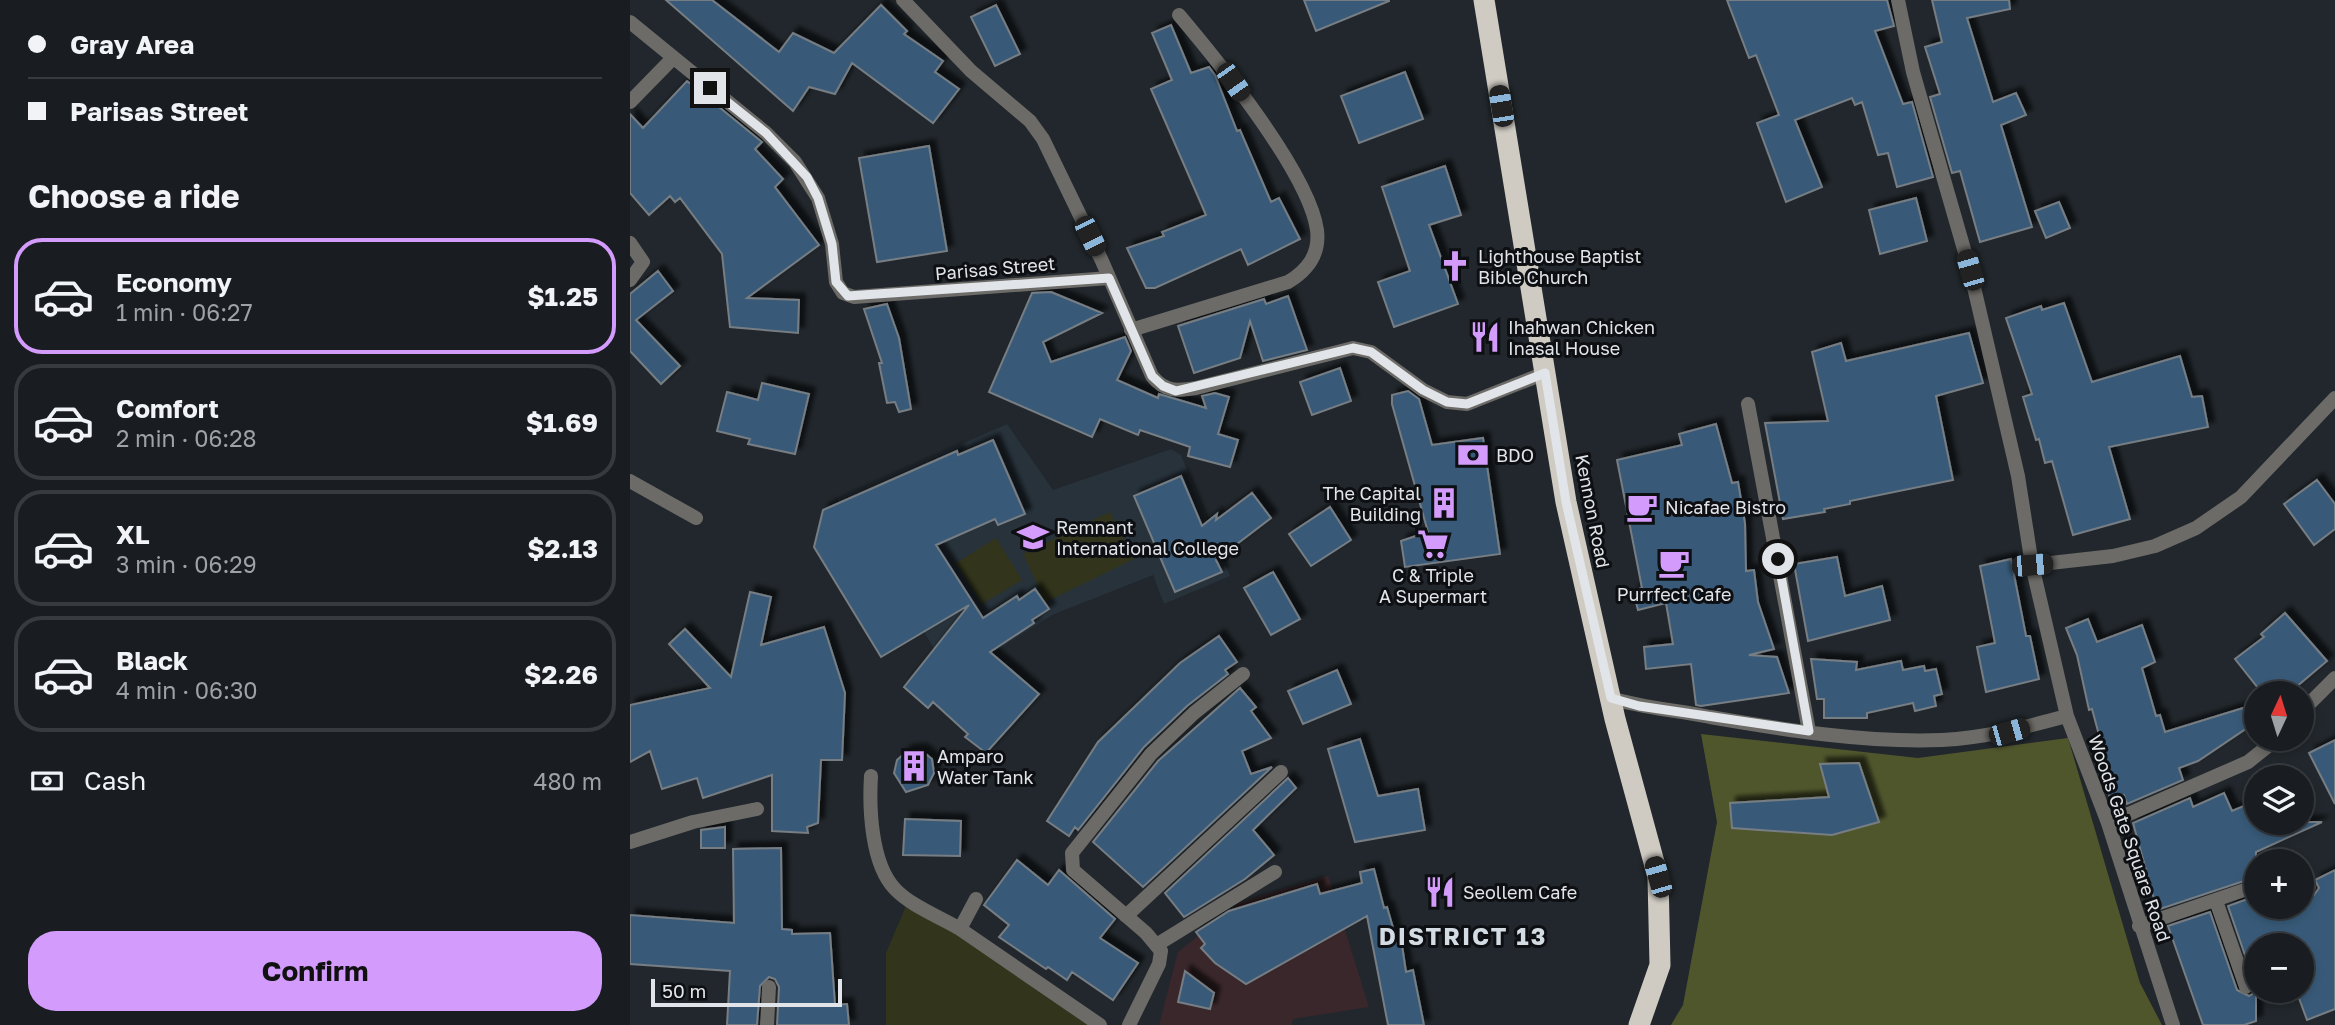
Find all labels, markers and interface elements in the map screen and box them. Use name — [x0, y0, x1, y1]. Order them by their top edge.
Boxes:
text: Gray Area — [70, 29, 194, 60]
car — [1213, 59, 1254, 105]
route end — [694, 72, 726, 104]
car — [1488, 84, 1515, 128]
text: Parisas Street — [70, 96, 248, 127]
text: Choose a ride — [28, 177, 240, 215]
car — [1072, 213, 1109, 259]
place label: Lighthouse Baptist Bible Church — [1478, 245, 1642, 288]
car — [1955, 247, 1986, 293]
church icon: Lighthouse Baptist Bible Church — [1438, 249, 1472, 283]
street label: Parisas Street — [934, 252, 1056, 284]
icon: car — [32, 265, 95, 328]
text: Economy — [116, 267, 232, 298]
text: $1.25 — [527, 281, 598, 312]
text: 1 min · 06:27 — [116, 298, 253, 326]
place label: Ihahwan Chicken Inasal House — [1508, 316, 1655, 359]
restaurant icon: Ihahwan Chicken Inasal House — [1468, 320, 1502, 354]
icon: car — [32, 391, 95, 454]
text: Comfort — [116, 393, 219, 424]
text: $1.69 — [526, 407, 598, 438]
text: 2 min · 06:28 — [116, 424, 257, 452]
bank icon: BDO — [1456, 438, 1490, 472]
place label: BDO — [1496, 444, 1534, 466]
street label: Kennon Road — [1571, 452, 1615, 570]
place label: The Capital Building — [1322, 482, 1421, 525]
building icon: The Capital Building — [1427, 486, 1461, 520]
cafe icon: Nicafae Bistro — [1625, 490, 1659, 524]
place label: Nicafae Bistro — [1665, 496, 1786, 518]
place label: Remnant International College — [1056, 516, 1239, 559]
icon: car — [32, 517, 95, 580]
text: XL — [116, 519, 150, 550]
school or university icon: Remnant International College — [1016, 520, 1050, 554]
supermarket icon: C & Triple A Supermart — [1416, 527, 1450, 561]
text: $2.13 — [527, 533, 598, 564]
route start — [1762, 543, 1794, 575]
cafe icon: Purrfect Cafe — [1657, 546, 1691, 580]
text: 3 min · 06:29 — [116, 550, 257, 578]
car — [2011, 553, 2054, 577]
place label: C & Triple A Supermart — [1379, 564, 1487, 607]
place label: Purrfect Cafe — [1617, 583, 1731, 605]
icon: car — [32, 643, 95, 706]
text: Black — [116, 645, 188, 676]
text: $2.26 — [524, 659, 598, 690]
text: 4 min · 06:30 — [116, 676, 258, 704]
north arrow — [2244, 681, 2314, 751]
map controls — [2244, 681, 2314, 1003]
car — [1986, 716, 2033, 748]
street label: Woods Gate Square Road — [2084, 732, 2176, 944]
place label: Amparo Water Tank — [937, 745, 1034, 788]
building icon: Amparo Water Tank — [897, 749, 931, 783]
icon: cash — [28, 762, 66, 800]
text: Cash — [84, 765, 146, 796]
button: layers — [2244, 765, 2314, 835]
text: 480 m — [534, 767, 602, 795]
button: + — [2244, 849, 2314, 919]
car — [1643, 854, 1674, 900]
restaurant icon: Seollem Cafe — [1423, 875, 1457, 909]
place label: Seollem Cafe — [1463, 881, 1577, 903]
district label: DISTRICT 13 — [1379, 921, 1547, 950]
button: Confirm — [28, 931, 602, 1011]
button: − — [2244, 933, 2314, 1003]
scale bar — [651, 976, 842, 1008]
text: 50 m — [662, 979, 706, 1002]

